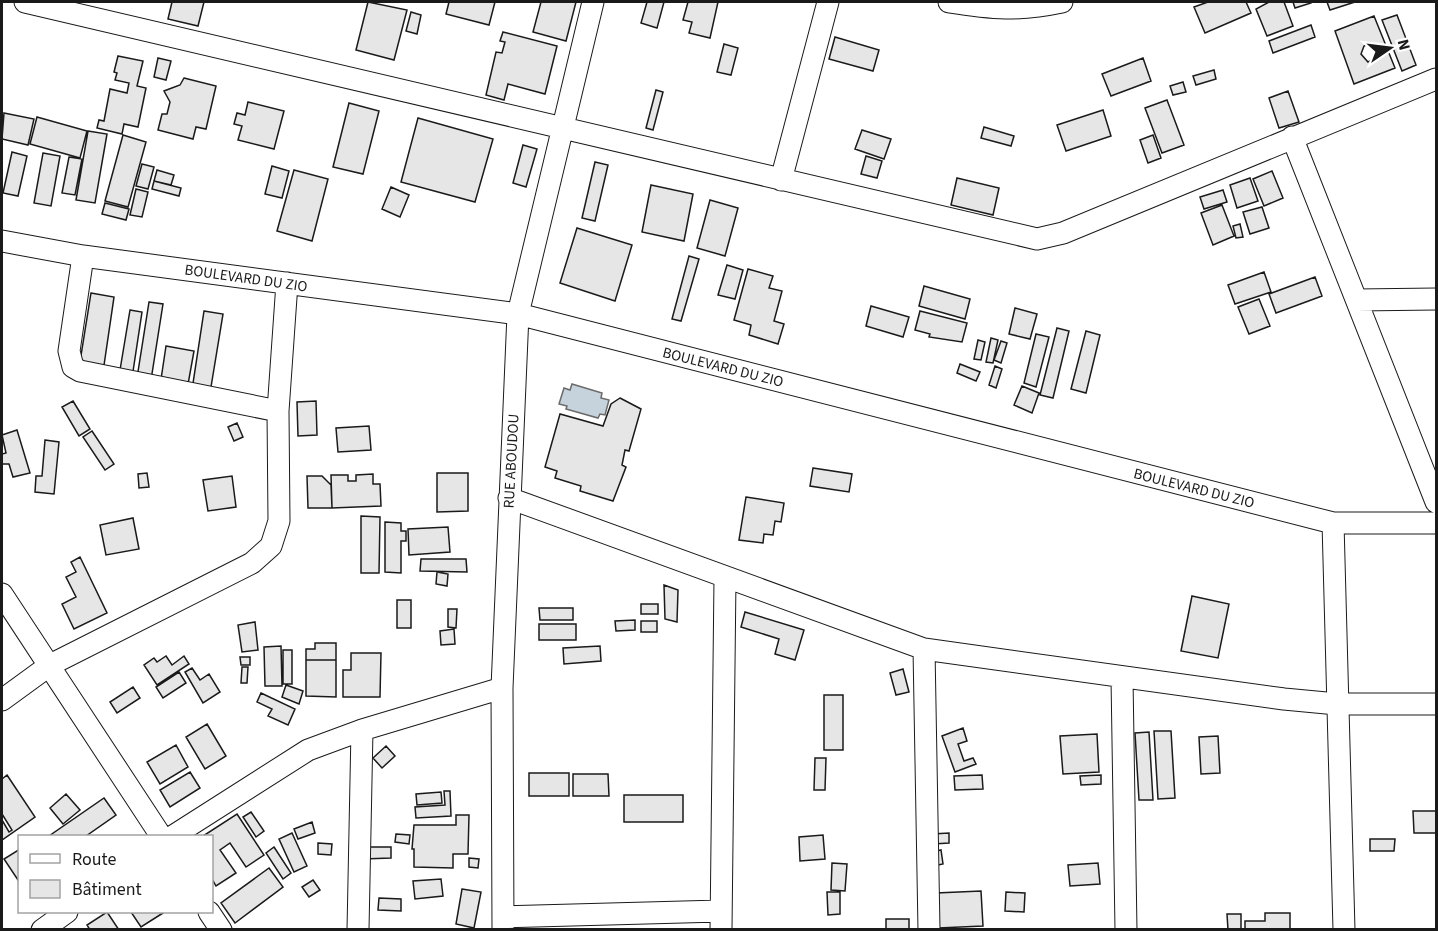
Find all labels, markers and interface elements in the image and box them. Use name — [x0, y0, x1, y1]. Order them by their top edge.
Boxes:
north arrow — [1360, 18, 1420, 78]
text: N — [1392, 37, 1416, 52]
street label: BOULEVARD DU ZIO — [183, 259, 309, 298]
street label: BOULEVARD DU ZIO — [660, 342, 786, 393]
street label: RUE ABOUDOU — [499, 413, 524, 509]
street label: BOULEVARD DU ZIO — [1131, 463, 1257, 514]
legend — [18, 835, 213, 913]
text: Route — [72, 847, 116, 872]
text: Bâtiment — [72, 877, 142, 902]

